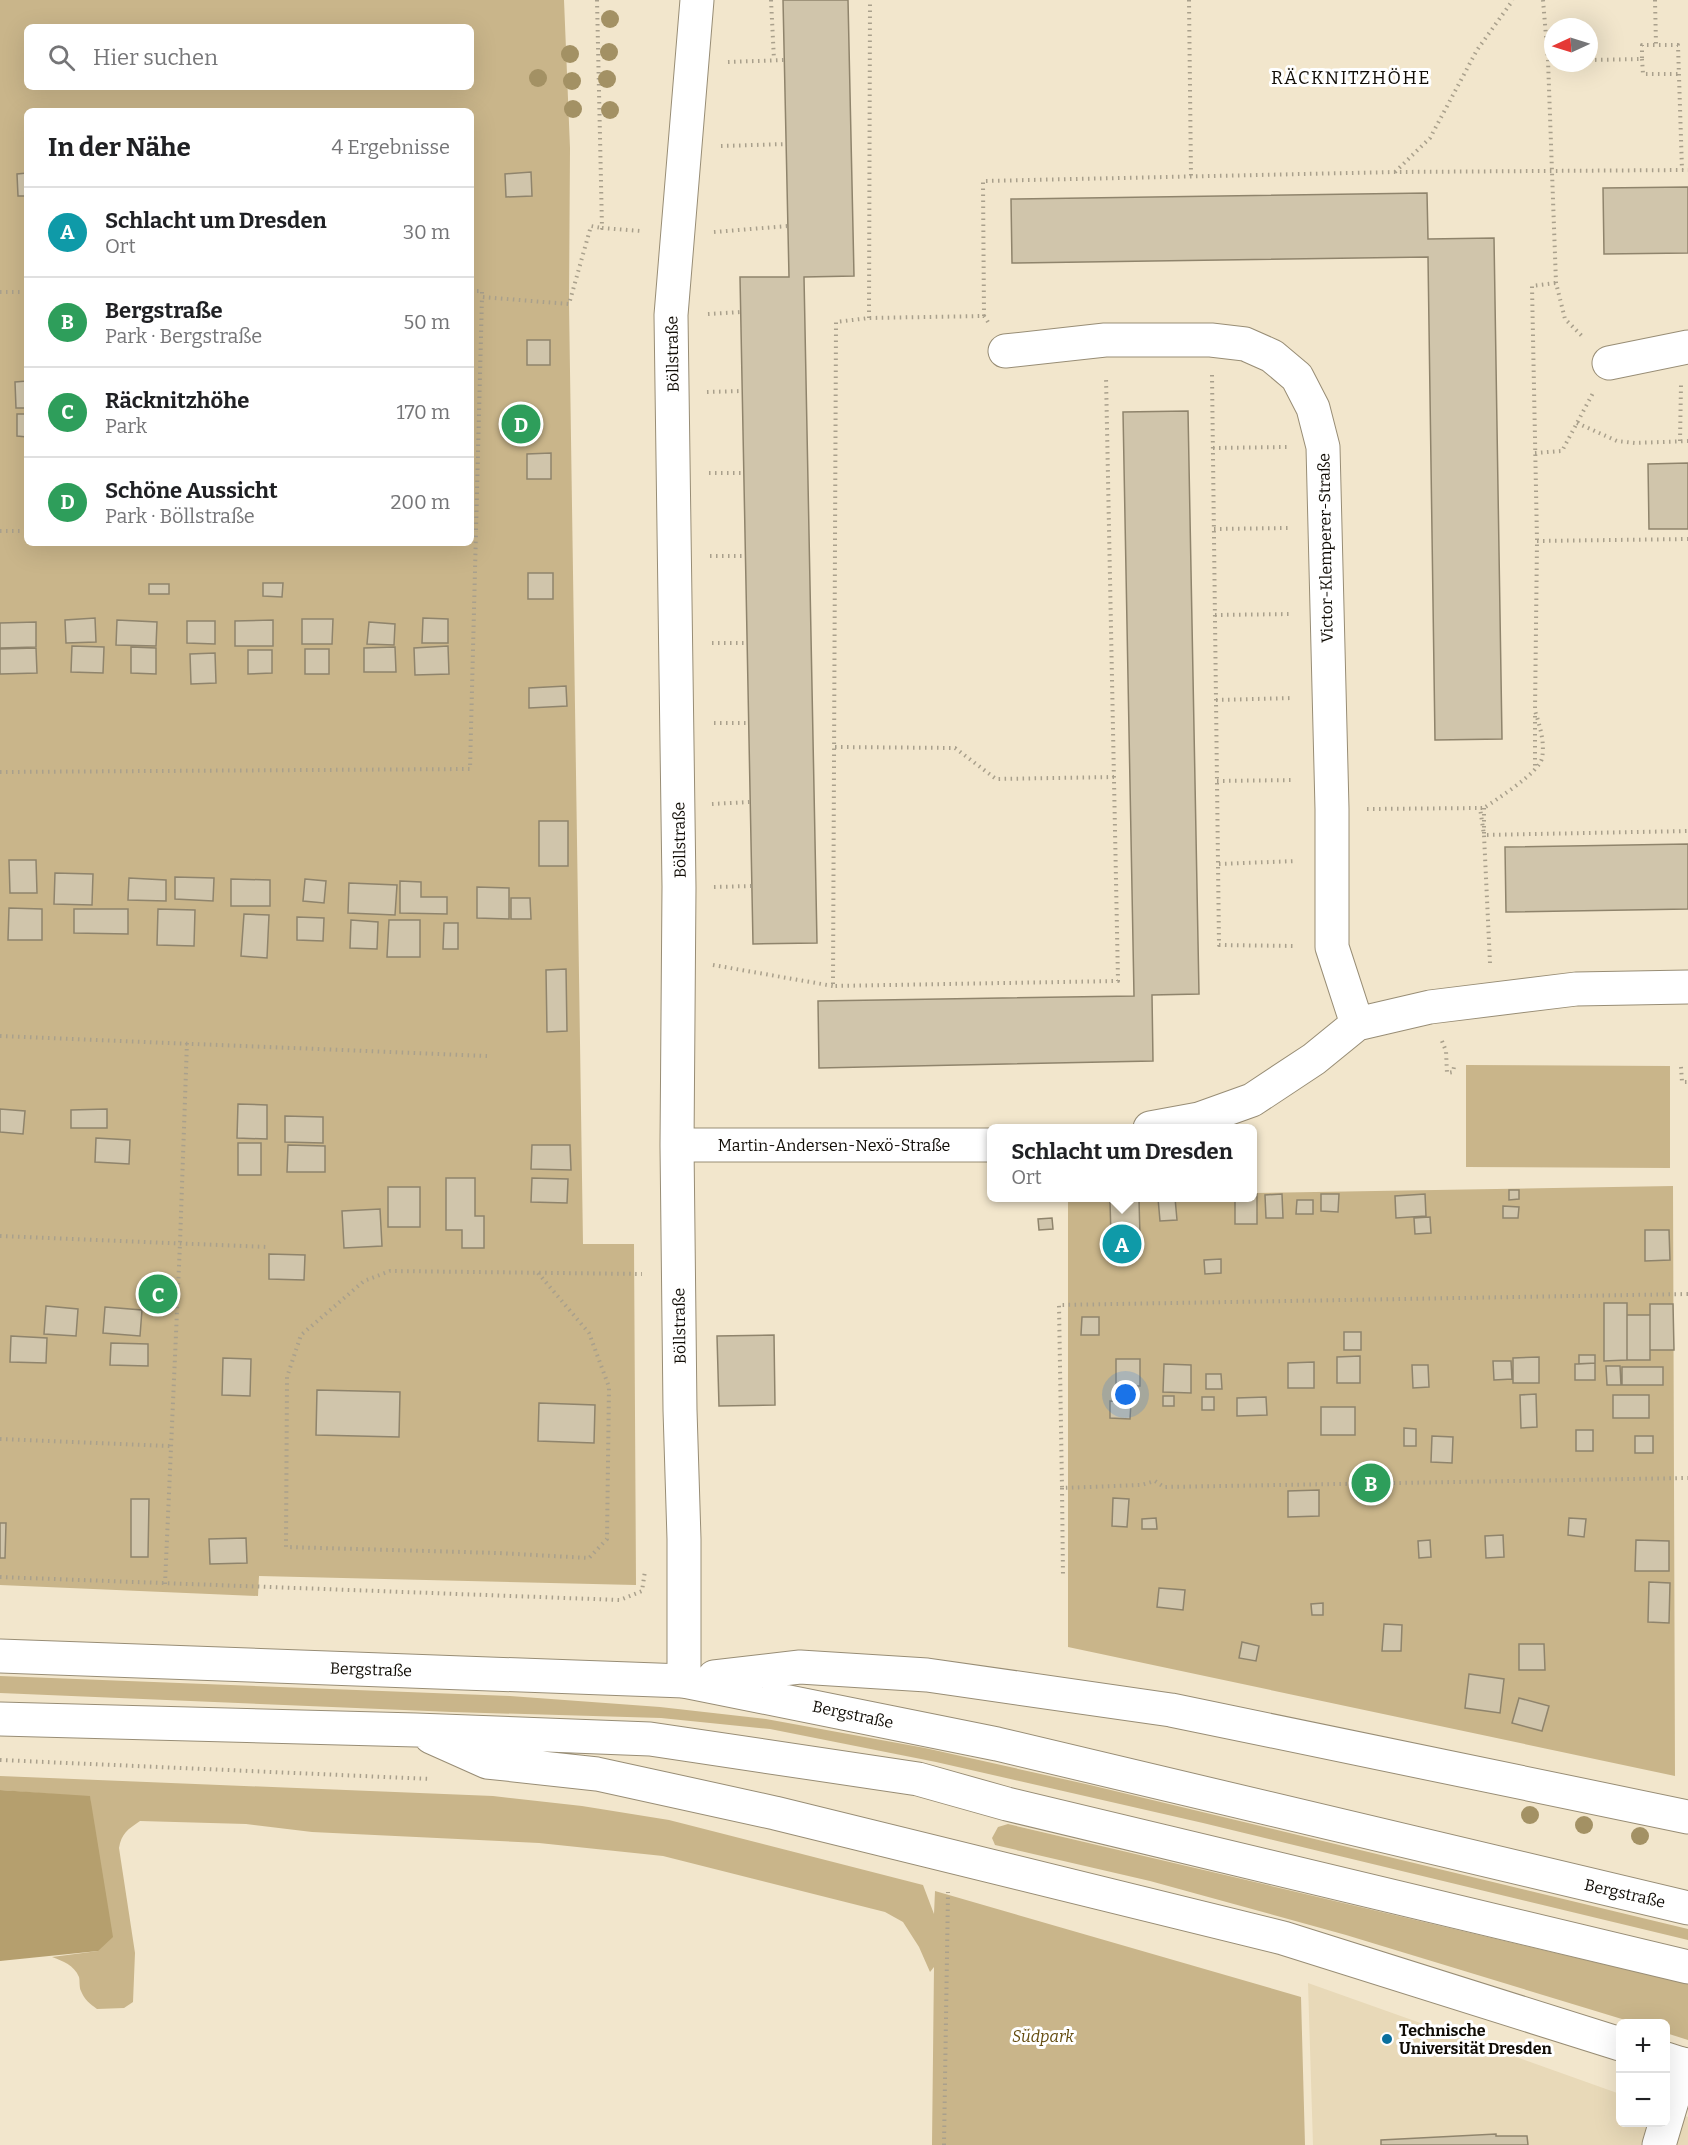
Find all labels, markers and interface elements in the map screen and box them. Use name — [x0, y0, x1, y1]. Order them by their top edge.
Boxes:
north arrow — [1544, 18, 1598, 72]
search box — [24, 24, 474, 90]
icon: search — [45, 41, 78, 74]
text: Hier suchen — [93, 44, 218, 71]
district label: RÄCKNITZHÖHE — [1271, 67, 1431, 89]
text: In der Nähe — [48, 132, 191, 163]
text: 4 Ergebnisse — [332, 135, 450, 159]
text: Schlacht um Dresden — [105, 207, 327, 234]
text: A — [60, 220, 75, 244]
text: 30 m — [403, 220, 450, 244]
text: Ort — [105, 234, 136, 258]
text: Bergstraße — [105, 297, 223, 324]
text: B — [61, 310, 74, 334]
text: 50 m — [403, 310, 450, 334]
street label: Böllstraße — [662, 316, 683, 392]
text: Park · Bergstraße — [105, 324, 262, 348]
text: Räcknitzhöhe — [105, 387, 249, 414]
text: C — [61, 400, 74, 424]
text: 170 m — [397, 400, 450, 424]
pin: D — [502, 402, 540, 446]
text: Park — [105, 414, 147, 438]
street label: Victor-Klemperer-Straße — [1314, 453, 1337, 643]
text: Schöne Aussicht — [105, 477, 278, 504]
text: D — [60, 490, 75, 514]
text: 200 m — [390, 490, 450, 514]
text: Park · Böllstraße — [105, 504, 255, 528]
street label: Böllstraße — [669, 802, 690, 878]
popup — [987, 1124, 1257, 1202]
street label: Martin-Andersen-Nexö-Straße — [718, 1136, 950, 1155]
text: Schlacht um Dresden — [1011, 1138, 1233, 1165]
text: Ort — [1011, 1165, 1042, 1189]
pin: A — [1102, 1222, 1142, 1266]
pin: C — [138, 1272, 178, 1316]
street label: Böllstraße — [669, 1288, 690, 1364]
your location — [1111, 1380, 1140, 1409]
pin: B — [1352, 1460, 1390, 1506]
street label: Bergstraße — [330, 1659, 412, 1680]
street label: Bergstraße — [811, 1697, 895, 1732]
street label: Bergstraße — [1583, 1875, 1667, 1912]
map controls — [1616, 2019, 1670, 2127]
button: + — [1616, 2019, 1670, 2073]
place label: Technische Universität Dresden — [1399, 2021, 1552, 2058]
park label: Südpark — [1012, 2027, 1074, 2046]
marker: Technische Universität Dresden — [1380, 2032, 1394, 2046]
button: − — [1616, 2073, 1670, 2127]

